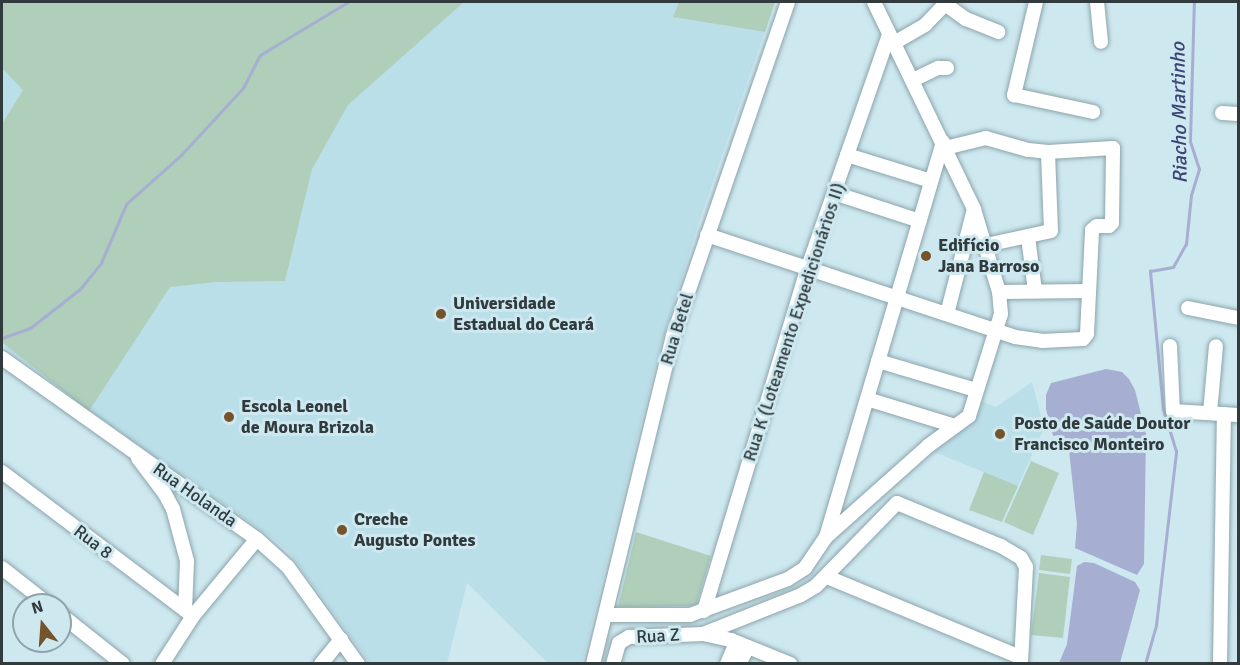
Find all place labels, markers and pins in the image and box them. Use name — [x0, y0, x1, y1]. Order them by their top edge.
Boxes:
place label: Edifício Jana Barroso — [938, 235, 1039, 278]
marker: Edifício Jana Barroso — [919, 249, 933, 263]
place label: Universidade Estadual do Ceará — [453, 293, 594, 336]
marker: Universidade Estadual do Ceará — [434, 307, 448, 321]
place label: Escola Leonel de Moura Brizola — [241, 396, 374, 438]
marker: Escola Leonel de Moura Brizola — [222, 410, 236, 424]
place label: Posto de Saúde Doutor Francisco Monteiro — [1014, 413, 1190, 456]
marker: Posto de Saúde Doutor Francisco Monteiro — [991, 425, 1009, 443]
place label: Creche Augusto Pontes — [354, 509, 476, 552]
marker: Creche Augusto Pontes — [335, 523, 349, 537]

